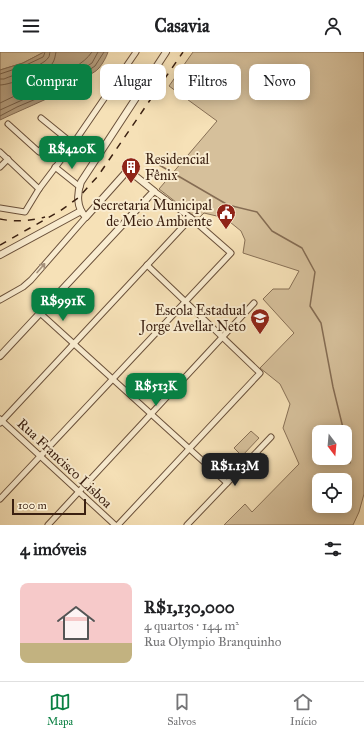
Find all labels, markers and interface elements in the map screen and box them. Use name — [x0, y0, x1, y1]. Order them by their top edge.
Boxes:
icon: menu — [20, 15, 42, 37]
text: Casavia — [154, 15, 210, 37]
icon: person — [322, 15, 344, 37]
chip: Comprar — [12, 64, 92, 100]
chip: Alugar — [100, 64, 166, 100]
chip: Filtros — [174, 64, 241, 100]
chip: Novo — [249, 64, 310, 100]
pin: R$420K — [39, 136, 105, 170]
text: R$420K — [48, 141, 96, 157]
place label: Residencial Fênix — [145, 151, 210, 184]
building icon: Residencial Fênix — [120, 156, 142, 184]
place label: Secretaria Municipal de Meio Ambiente — [93, 197, 212, 230]
public building icon: Secretaria Municipal de Meio Ambiente — [215, 202, 237, 230]
one-way arrow — [37, 263, 46, 273]
pin: R$991K — [30, 288, 96, 322]
text: R$991K — [40, 293, 86, 309]
place label: Escola Estadual Jorge Avellar Neto — [138, 302, 246, 336]
school or university icon: Escola Estadual Jorge Avellar Neto — [249, 307, 271, 335]
pin: R$513K — [123, 373, 189, 407]
text: R$513K — [135, 378, 177, 394]
street label: Rua Francisco Lisboa — [14, 415, 116, 512]
north arrow — [312, 425, 352, 465]
map controls — [312, 425, 352, 513]
pin: R$1.13M — [198, 453, 272, 487]
text: R$1.13M — [211, 458, 259, 474]
button: locate — [312, 473, 352, 513]
scale bar — [12, 497, 86, 516]
text: 100 m — [18, 499, 47, 512]
icon: filters — [322, 538, 344, 560]
text: 4 imóveis — [20, 539, 87, 560]
text: R$1,130,000 — [144, 597, 235, 618]
icon: home — [52, 599, 100, 647]
text: 4 quartos · 144 m² — [144, 618, 239, 634]
text: Rua Olympio Branquinho — [144, 634, 281, 650]
tab: Mapa — [47, 691, 73, 728]
tab: Salvos — [167, 691, 196, 728]
tab: Início — [290, 691, 317, 728]

